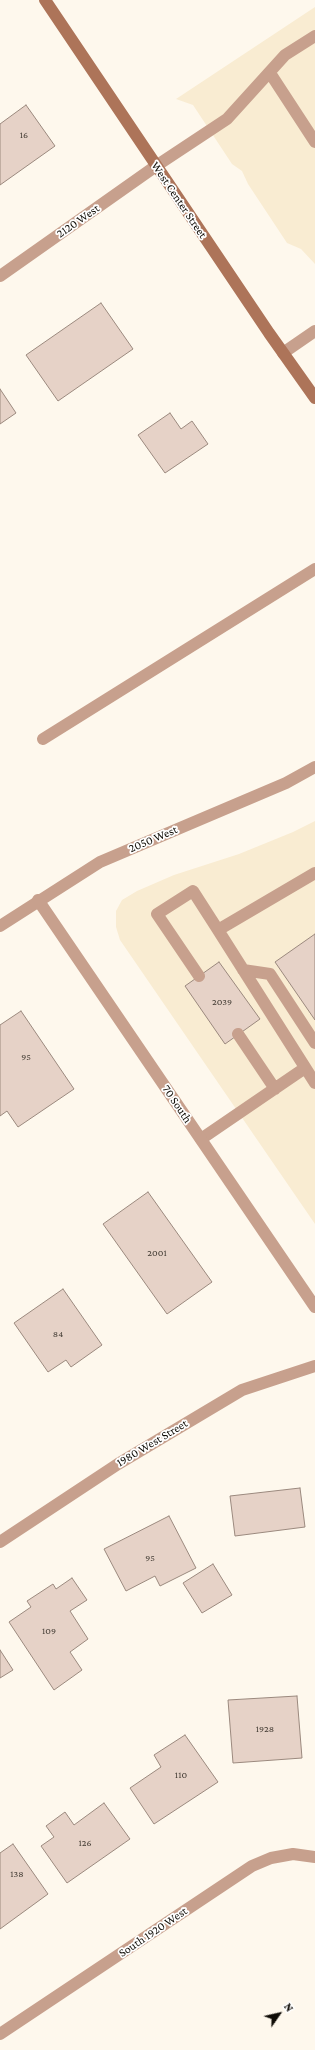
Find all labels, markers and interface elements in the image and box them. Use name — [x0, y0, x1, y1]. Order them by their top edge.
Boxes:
house number: 16 — [20, 129, 28, 141]
street label: West Center Street — [148, 159, 210, 241]
street label: 2120 West — [54, 201, 102, 241]
street label: 2050 West — [126, 822, 180, 856]
house number: 2039 — [212, 996, 232, 1008]
house number: 95 — [21, 1051, 31, 1063]
street label: 70 South — [159, 1082, 195, 1126]
house number: 2001 — [147, 1247, 167, 1259]
house number: 84 — [53, 1328, 63, 1340]
street label: 1980 West Street — [114, 1416, 190, 1470]
house number: 95 — [145, 1552, 155, 1564]
house number: 109 — [42, 1625, 56, 1637]
house number: 1928 — [256, 1723, 274, 1735]
house number: 110 — [175, 1769, 187, 1781]
house number: 126 — [78, 1837, 92, 1849]
house number: 138 — [10, 1868, 24, 1880]
street label: South 1920 West — [116, 1904, 190, 1960]
north arrow — [259, 1994, 299, 2034]
text: N — [282, 2001, 296, 2014]

